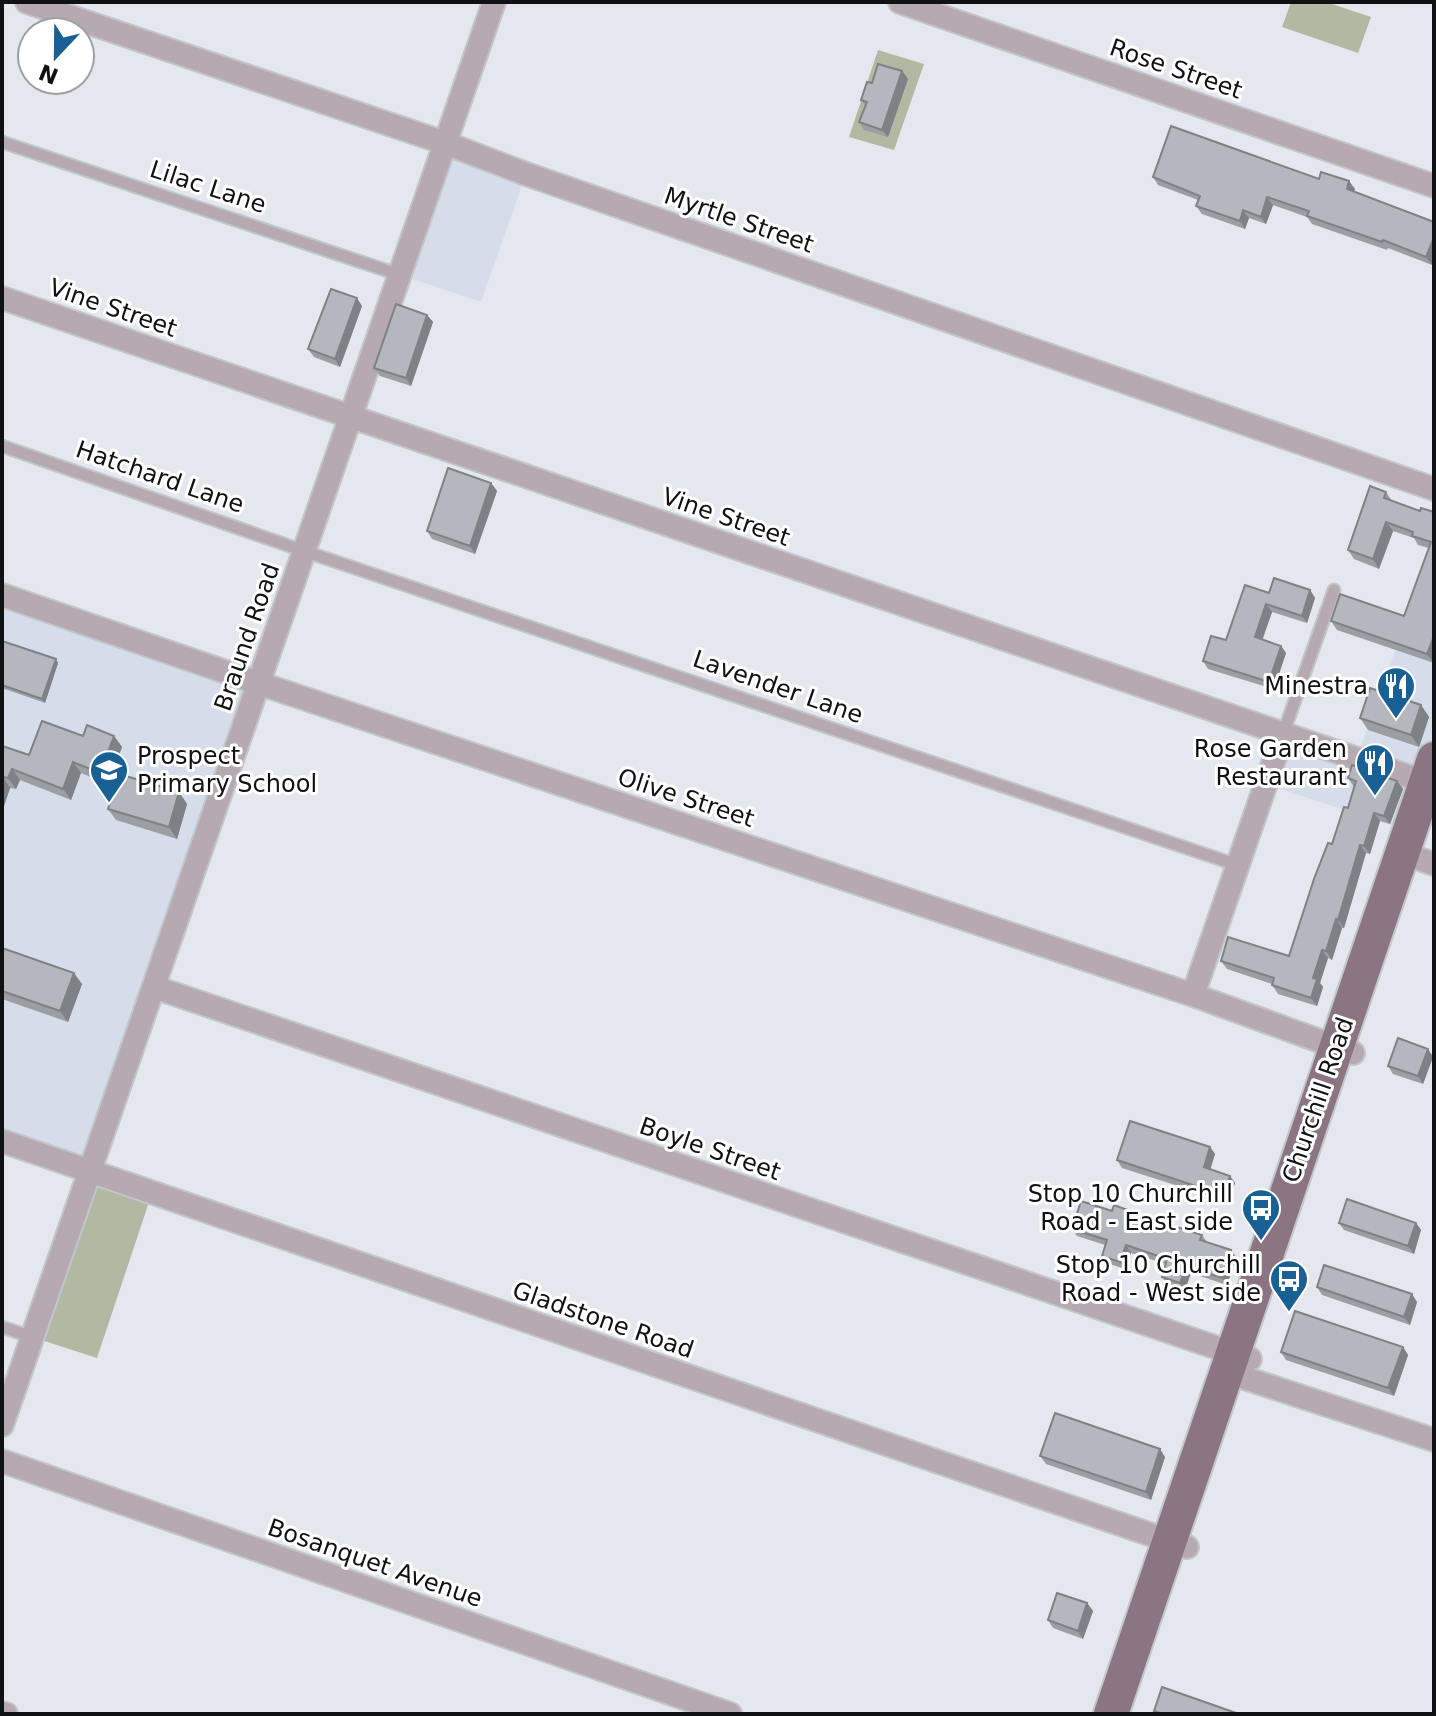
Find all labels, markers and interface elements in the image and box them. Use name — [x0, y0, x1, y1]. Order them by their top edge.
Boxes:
north arrow — [16, 16, 96, 96]
street label: Rose Street — [1106, 33, 1246, 105]
text: N — [35, 59, 62, 89]
street label: Lilac Lane — [146, 155, 270, 219]
street label: Myrtle Street — [661, 181, 817, 259]
street label: Vine Street — [46, 273, 180, 343]
street label: Hatchard Lane — [72, 435, 248, 519]
street label: Vine Street — [659, 482, 793, 552]
street label: Braund Road — [209, 559, 285, 715]
street label: Lavender Lane — [689, 645, 867, 729]
restaurant icon: Minestra — [1375, 665, 1417, 720]
place label: Minestra — [1264, 672, 1368, 700]
place label: Rose Garden Restaurant — [1194, 735, 1347, 791]
place label: Prospect Primary School — [137, 742, 317, 798]
restaurant icon: Rose Garden Restaurant — [1354, 742, 1396, 797]
school or university icon: Prospect Primary School — [88, 749, 130, 804]
street label: Olive Street — [614, 763, 758, 833]
street label: Churchill Road — [1277, 1014, 1359, 1186]
street label: Boyle Street — [636, 1112, 784, 1186]
place label: Stop 10 Churchill Road - East side — [1028, 1180, 1233, 1236]
bus stop icon: Stop 10 Churchill Road - East side — [1240, 1187, 1282, 1242]
place label: Stop 10 Churchill Road - West side — [1056, 1251, 1261, 1307]
bus stop icon: Stop 10 Churchill Road - West side — [1268, 1258, 1310, 1313]
street label: Gladstone Road — [509, 1276, 697, 1364]
street label: Bosanquet Avenue — [264, 1513, 486, 1613]

